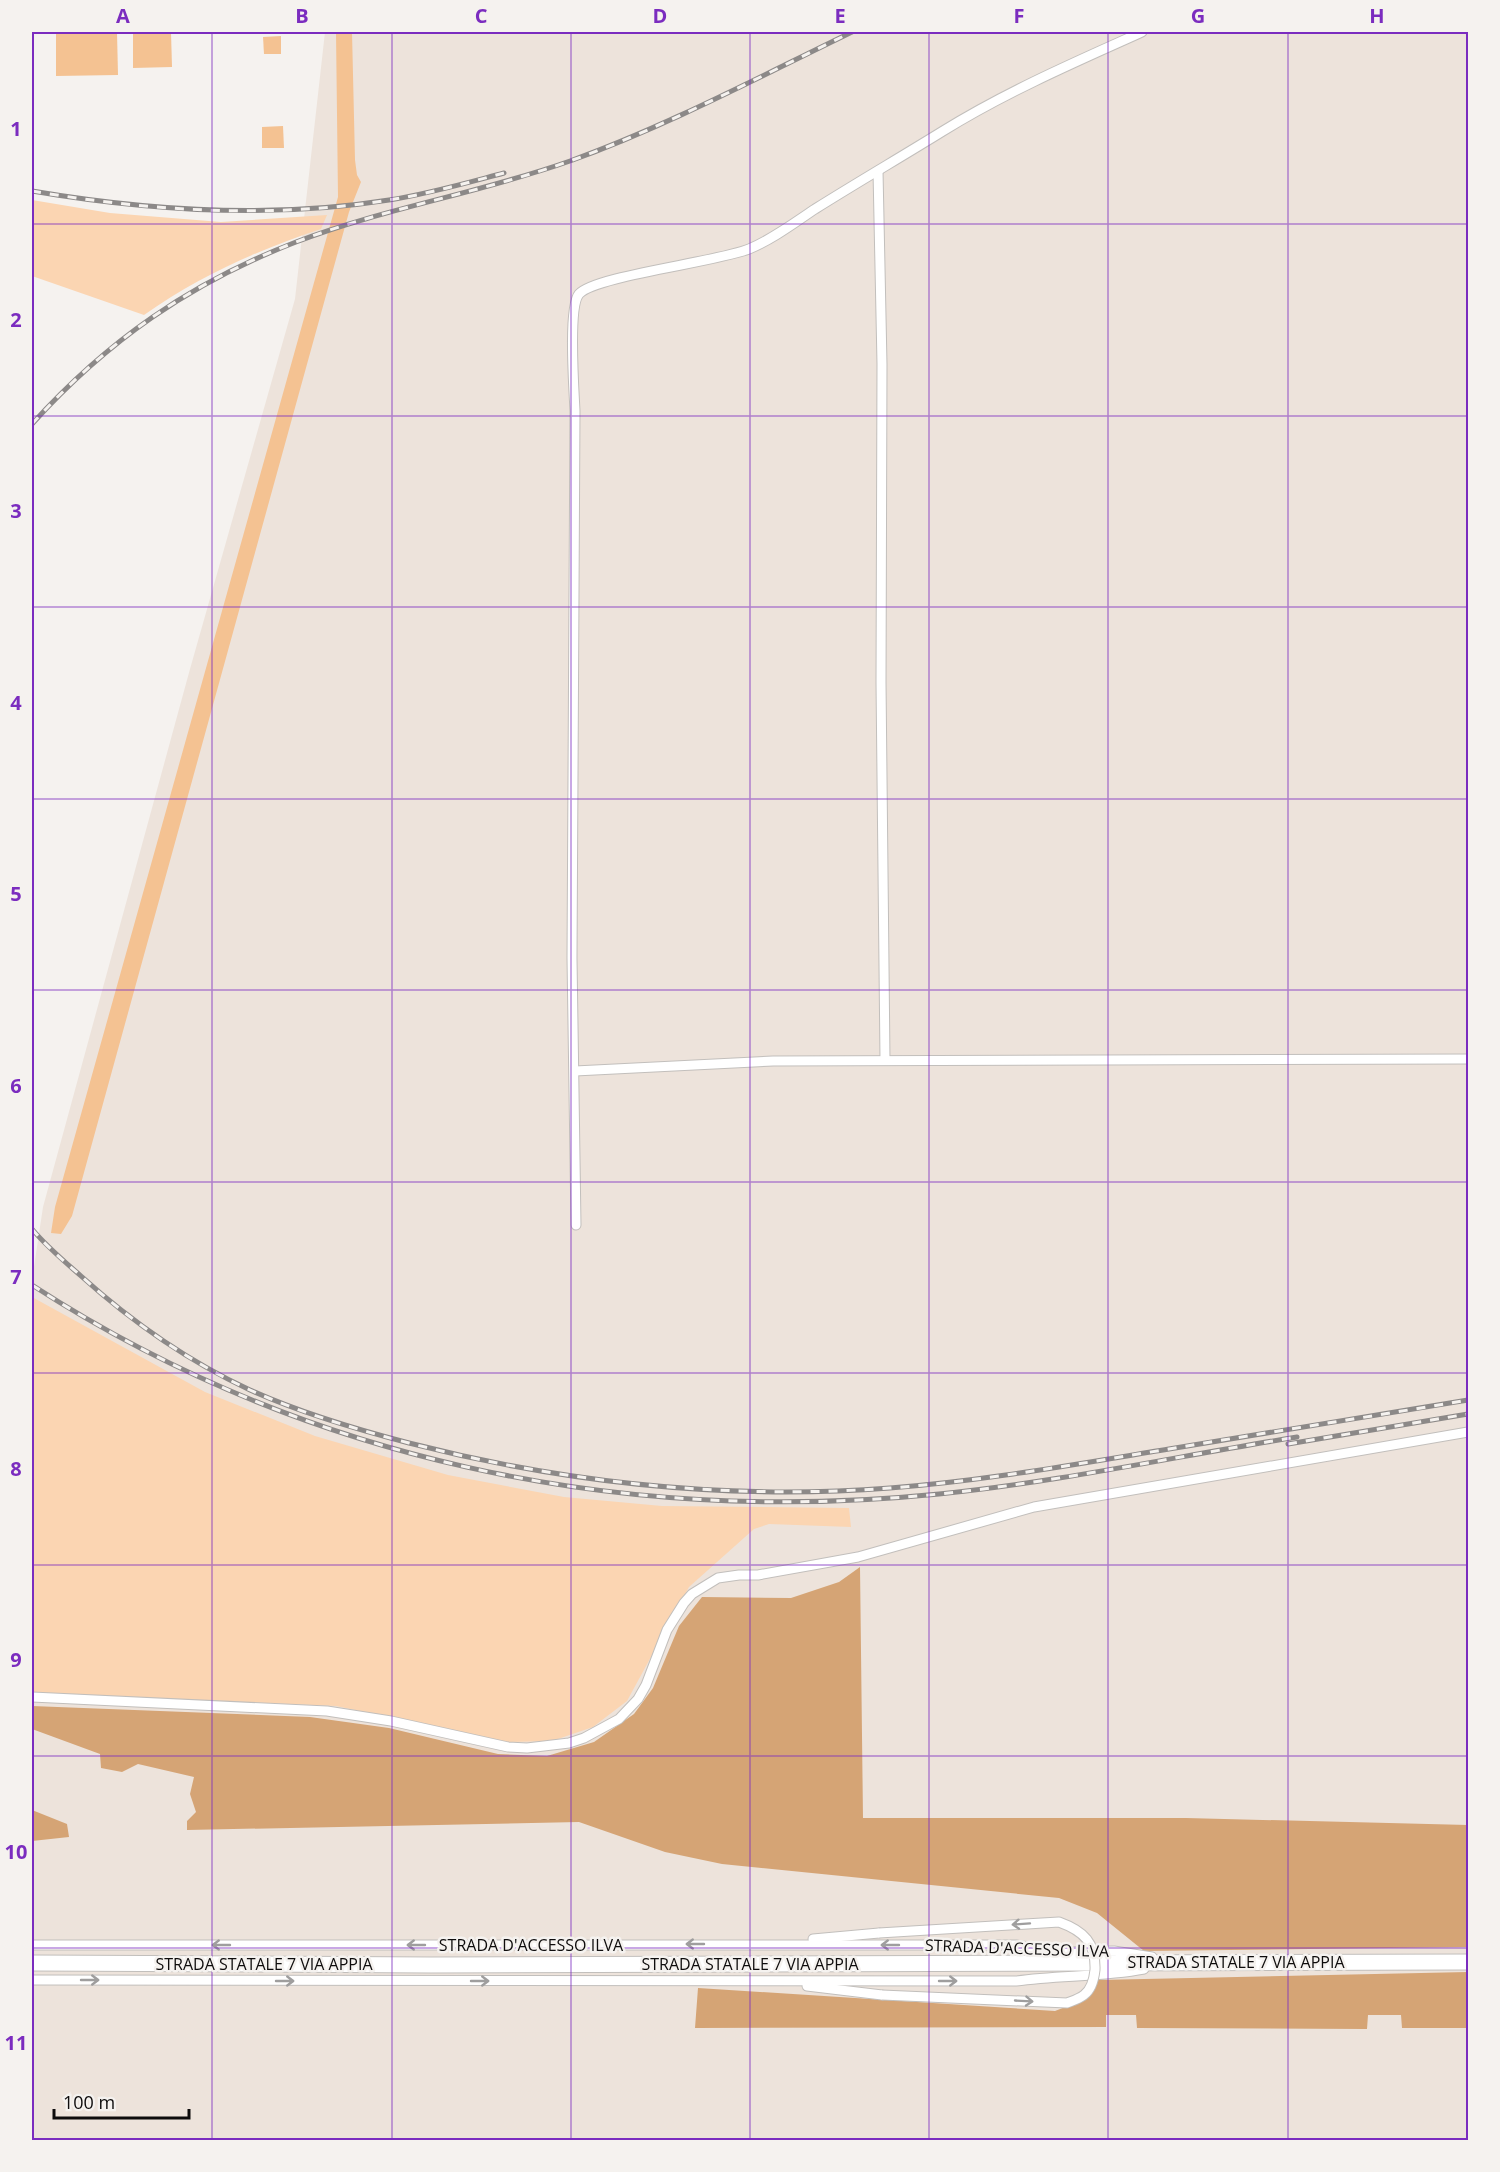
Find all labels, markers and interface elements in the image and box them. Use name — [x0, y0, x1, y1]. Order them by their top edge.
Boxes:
text: A — [116, 2, 130, 29]
text: B — [295, 2, 309, 29]
text: C — [475, 2, 488, 29]
text: D — [653, 2, 667, 29]
text: E — [834, 2, 846, 29]
text: F — [1014, 2, 1024, 29]
text: G — [1191, 2, 1205, 29]
text: H — [1369, 2, 1385, 29]
text: 1 — [10, 115, 22, 142]
text: 2 — [10, 306, 22, 333]
text: 3 — [10, 497, 22, 524]
text: 4 — [10, 689, 22, 716]
text: 5 — [10, 880, 22, 907]
text: 6 — [10, 1072, 22, 1099]
text: 7 — [10, 1263, 22, 1290]
text: 8 — [10, 1455, 22, 1482]
text: 9 — [10, 1646, 22, 1673]
text: 10 — [5, 1838, 27, 1865]
one-way arrow — [1011, 1919, 1031, 1930]
street label: STRADA D'ACCESSO ILVA — [439, 1934, 624, 1956]
street label: STRADA D'ACCESSO ILVA — [924, 1934, 1110, 1962]
one-way arrow — [685, 1938, 705, 1950]
one-way arrow — [211, 1939, 231, 1951]
one-way arrow — [406, 1939, 426, 1951]
one-way arrow — [880, 1939, 900, 1951]
street label: STRADA STATALE 7 VIA APPIA — [1127, 1951, 1345, 1973]
street label: STRADA STATALE 7 VIA APPIA — [155, 1953, 373, 1975]
street label: STRADA STATALE 7 VIA APPIA — [641, 1953, 859, 1975]
one-way arrow — [79, 1974, 99, 1986]
one-way arrow — [274, 1975, 294, 1987]
one-way arrow — [469, 1975, 489, 1987]
one-way arrow — [937, 1975, 957, 1987]
one-way arrow — [1014, 1996, 1034, 2007]
text: 11 — [5, 2029, 27, 2056]
scale bar — [54, 2082, 189, 2120]
text: 100 m — [63, 2090, 115, 2114]

